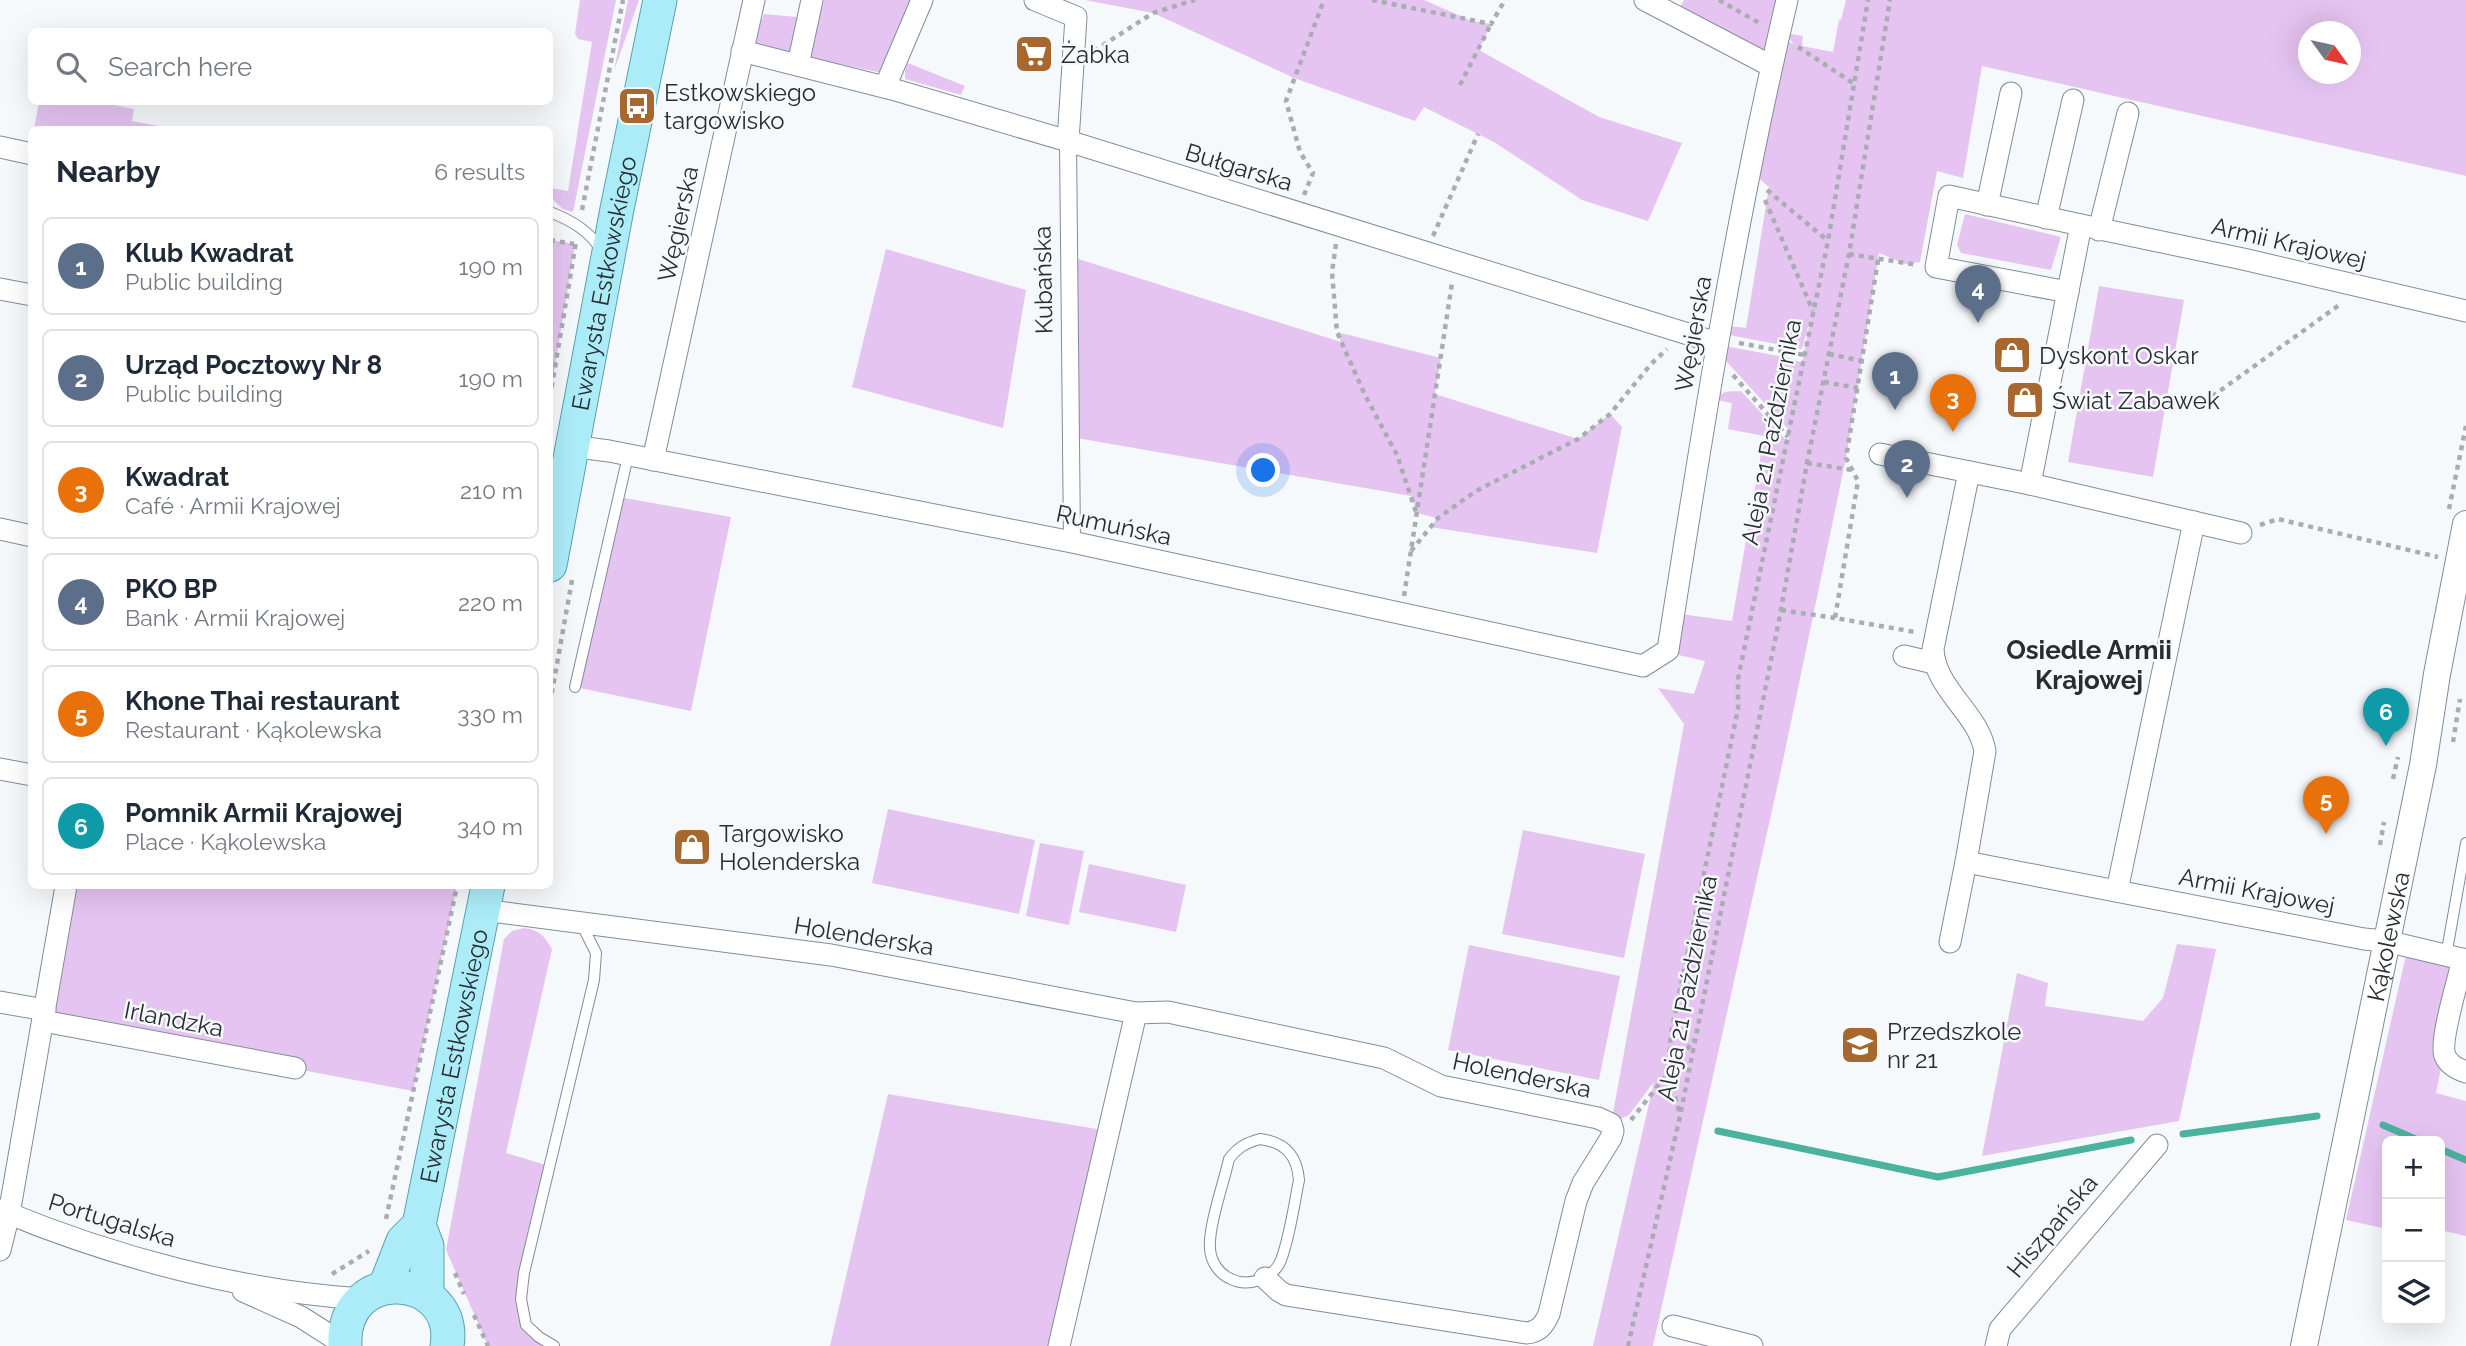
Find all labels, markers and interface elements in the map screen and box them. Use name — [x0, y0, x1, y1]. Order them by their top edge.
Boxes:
north arrow — [2298, 21, 2361, 84]
search box — [28, 28, 553, 105]
supermarket icon: Żabka — [1013, 33, 1055, 75]
place label: Żabka — [1061, 40, 1130, 69]
icon: search — [52, 48, 90, 86]
text: Search here — [108, 52, 252, 82]
place label: Estkowskiego targowisko — [664, 78, 816, 135]
bus stop icon: Estkowskiego targowisko — [616, 85, 658, 127]
street label: Bułgarska — [1182, 137, 1296, 197]
street label: Ewarysta Estkowskiego — [565, 153, 642, 413]
text: Nearby — [56, 154, 160, 189]
text: 6 results — [434, 158, 525, 185]
street label: Węgierska — [652, 164, 704, 284]
street label: Armii Krajowej — [2209, 211, 2369, 275]
street label: Kubańska — [1028, 226, 1058, 334]
text: Klub Kwadrat — [125, 238, 294, 268]
text: 1 — [75, 253, 87, 280]
text: 190 m — [459, 253, 523, 280]
pin: 4 — [1955, 265, 2001, 323]
text: Public building — [125, 268, 283, 295]
street label: Węgierska — [1669, 274, 1717, 394]
street label: Aleja 21 Października — [1735, 317, 1807, 547]
shop icon: Dyskont Oskar — [1991, 334, 2033, 376]
place label: Dyskont Oskar — [2039, 341, 2199, 370]
text: Urząd Pocztowy Nr 8 — [125, 350, 382, 380]
pin: 1 — [1872, 352, 1918, 410]
text: 2 — [75, 365, 87, 392]
text: 190 m — [459, 365, 523, 392]
pin: 3 — [1930, 374, 1976, 432]
shop icon: Świat Zabawek — [2004, 379, 2046, 421]
text: Public building — [125, 380, 283, 407]
place label: Świat Zabawek — [2052, 386, 2220, 415]
pin: 2 — [1884, 440, 1930, 498]
your location — [1246, 453, 1280, 487]
text: Kwadrat — [125, 462, 229, 492]
text: 3 — [75, 477, 87, 504]
text: 210 m — [460, 477, 523, 504]
text: Café · Armii Krajowej — [125, 492, 341, 519]
street label: Rumuńska — [1054, 499, 1174, 551]
text: PKO BP — [125, 574, 217, 604]
text: 4 — [74, 589, 88, 616]
text: 220 m — [458, 589, 523, 616]
text: Bank · Armii Krajowej — [125, 604, 345, 631]
district label: Osiedle Armii Krajowej — [2006, 635, 2172, 695]
text: Khone Thai restaurant — [125, 686, 400, 716]
pin: 6 — [2363, 688, 2409, 746]
text: 5 — [75, 701, 87, 728]
text: 330 m — [457, 701, 523, 728]
text: Restaurant · Kąkolewska — [125, 716, 382, 743]
pin: 5 — [2303, 776, 2349, 834]
text: Pomnik Armii Krajowej — [125, 798, 402, 828]
text: 6 — [74, 813, 88, 840]
text: 340 m — [457, 813, 523, 840]
place label: Targowisko Holenderska — [719, 819, 860, 876]
shop icon: Targowisko Holenderska — [671, 826, 713, 868]
text: Place · Kąkolewska — [125, 828, 326, 855]
street label: Armii Krajowej — [2177, 862, 2337, 920]
street label: Kąkolewska — [2360, 869, 2415, 1004]
street label: Aleja 21 Października — [1651, 873, 1723, 1103]
street label: Holenderska — [792, 911, 936, 961]
street label: Ewarysta Estkowskiego — [413, 926, 493, 1186]
street label: Irlandzka — [122, 995, 226, 1043]
place label: Przedszkole nr 21 — [1887, 1017, 2021, 1074]
school or university icon: Przedszkole nr 21 — [1839, 1024, 1881, 1066]
street label: Holenderska — [1450, 1046, 1594, 1104]
map controls — [2382, 1136, 2445, 1325]
button: + — [2382, 1136, 2445, 1199]
street label: Hiszpańska — [2001, 1169, 2103, 1283]
street label: Portugalska — [45, 1187, 179, 1253]
button: − — [2382, 1199, 2445, 1262]
button: layers — [2382, 1262, 2445, 1325]

